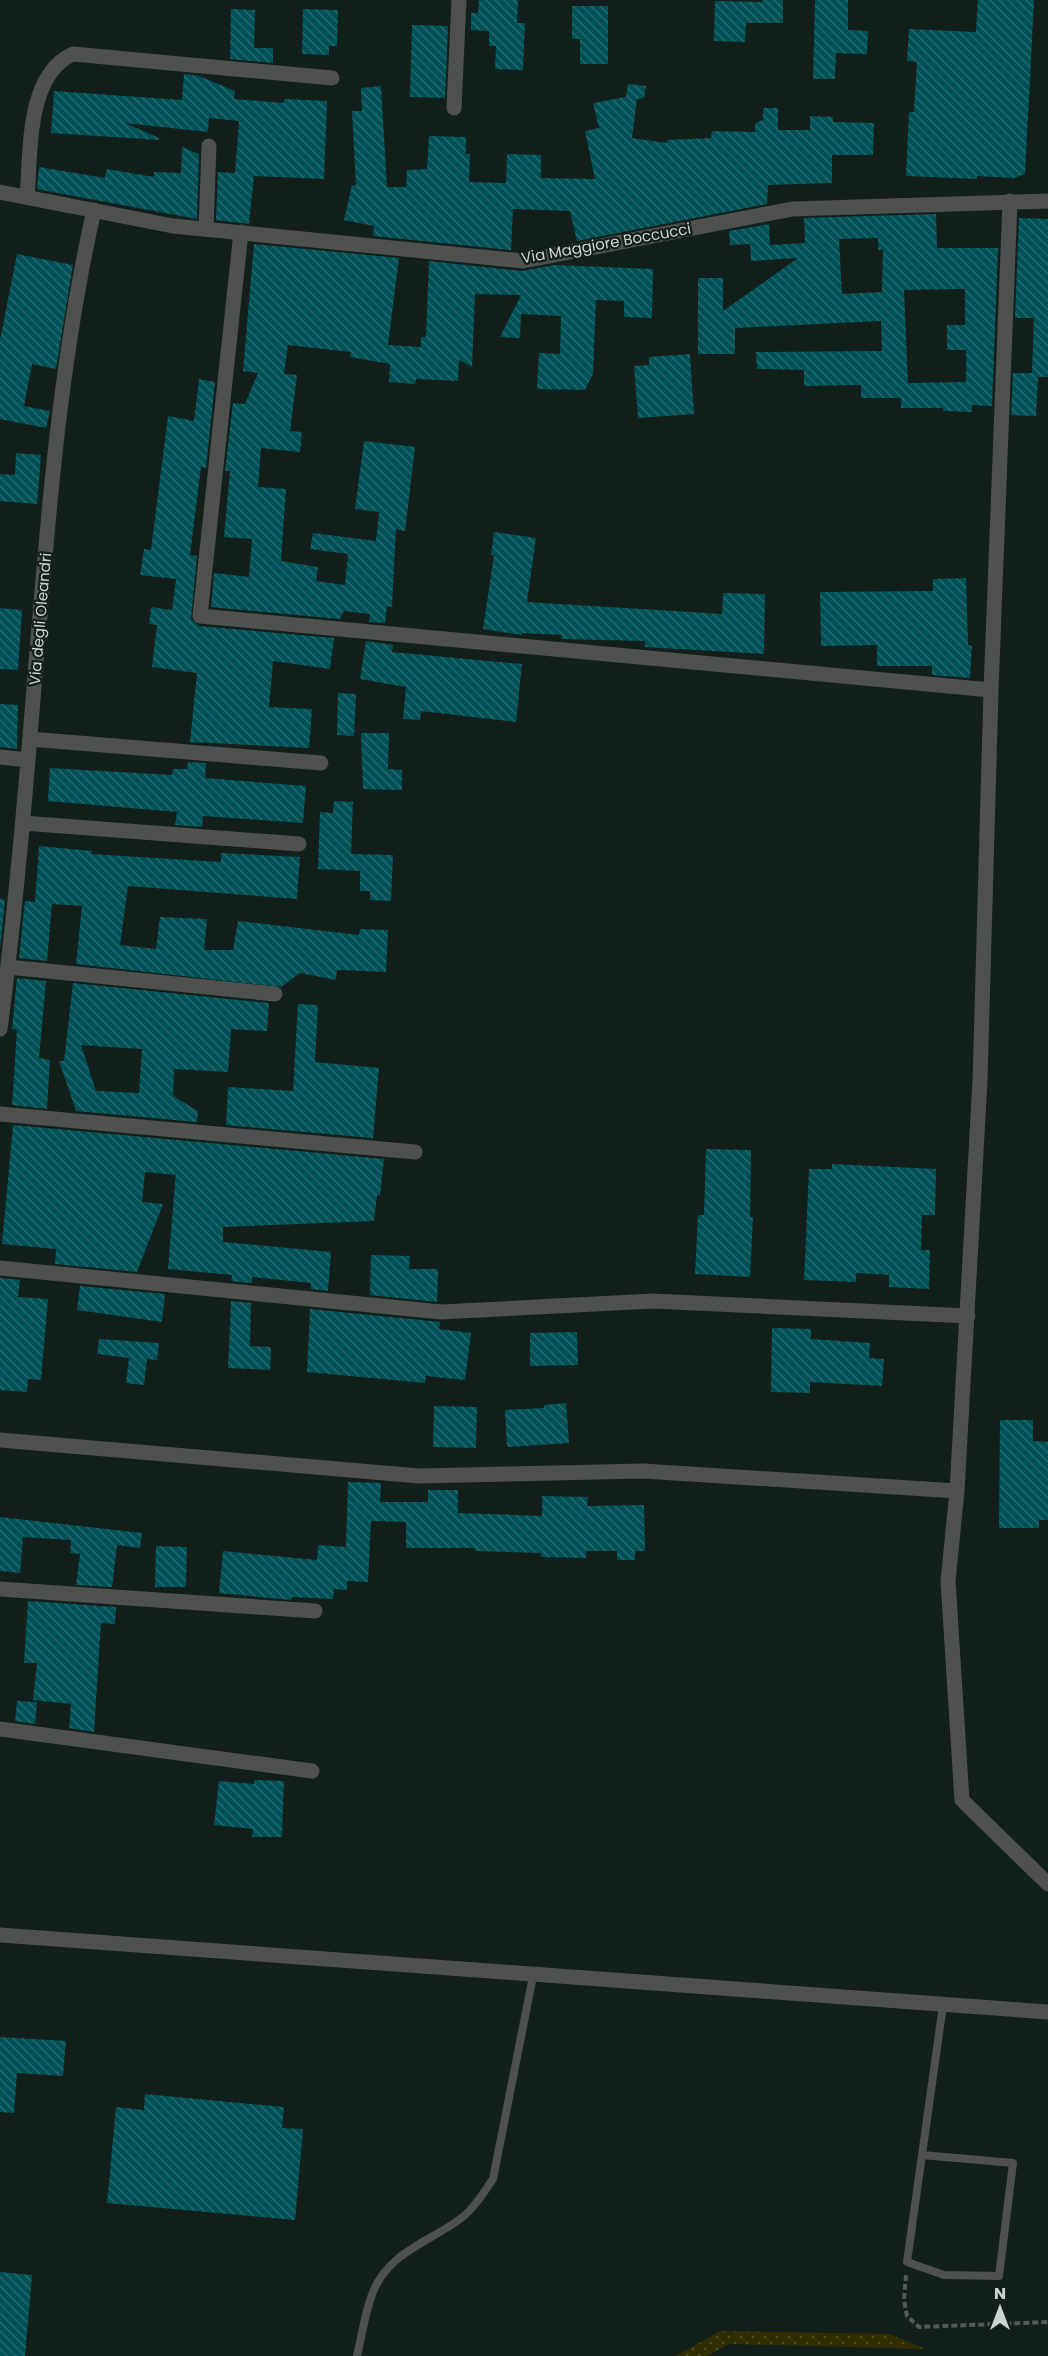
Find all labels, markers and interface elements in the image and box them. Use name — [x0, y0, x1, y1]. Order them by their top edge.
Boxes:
street label: Via Maggiore Boccucci — [519, 218, 693, 268]
street label: Via degli Oleandri — [24, 552, 56, 686]
north arrow — [970, 2278, 1030, 2338]
text: N — [994, 2282, 1006, 2305]

